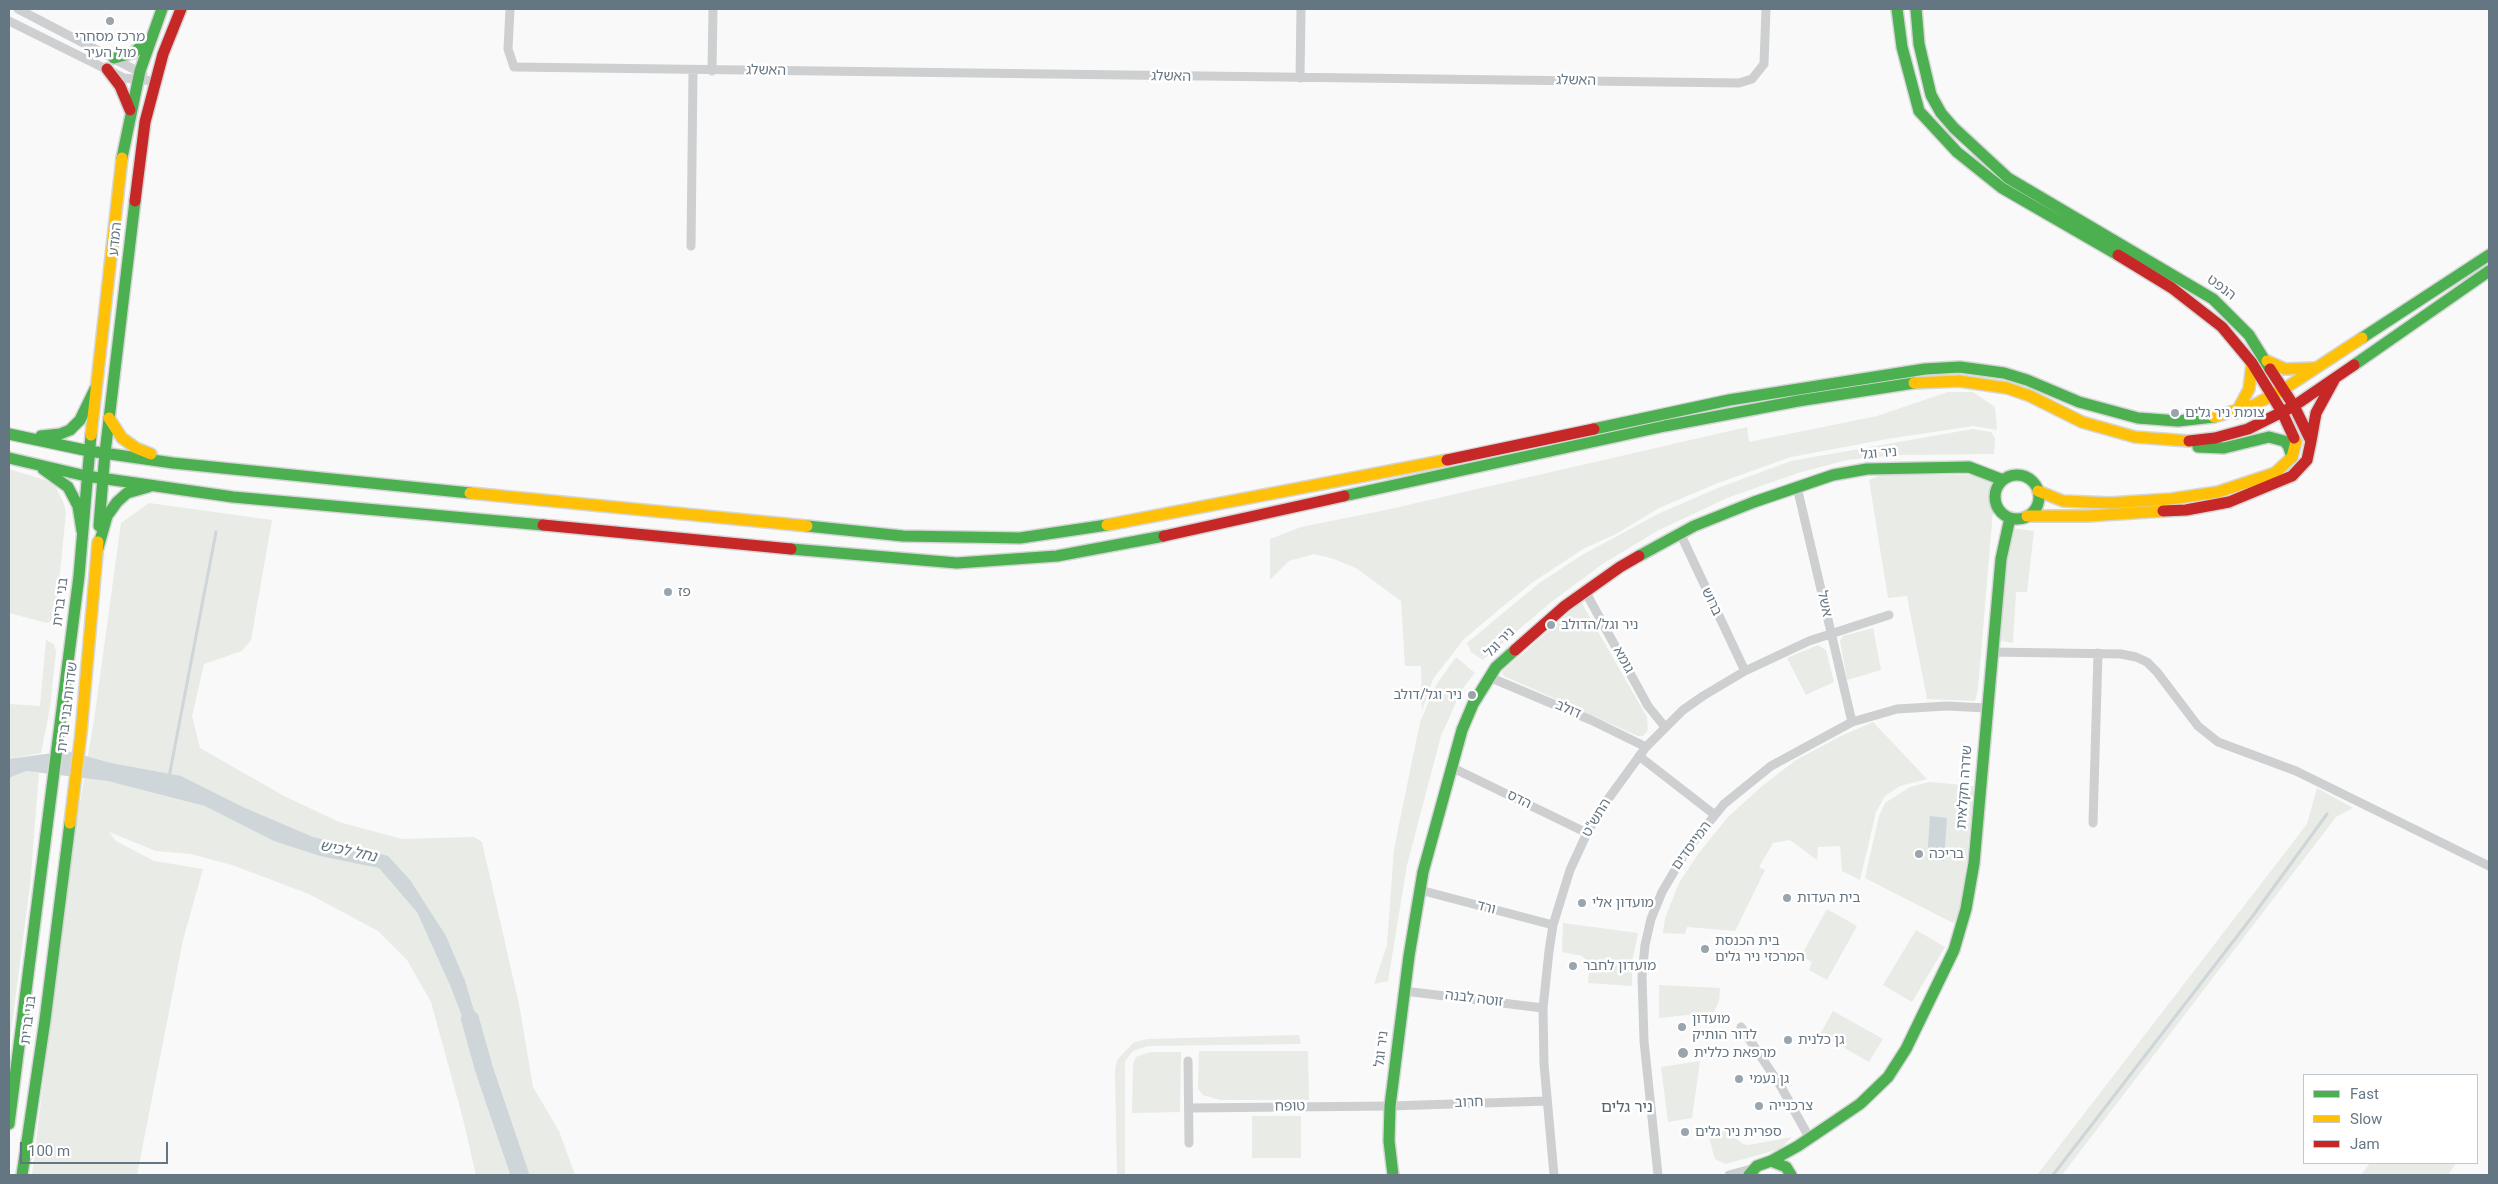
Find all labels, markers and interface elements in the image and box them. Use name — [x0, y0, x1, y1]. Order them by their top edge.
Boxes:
marker: מרכז מסחרי מול העיר — [104, 15, 116, 27]
place label: מרכז מסחרי מול העיר — [75, 29, 145, 62]
street label: האשלג — [746, 62, 786, 80]
street label: האשלג — [1151, 68, 1191, 86]
street label: האשלג — [1556, 72, 1596, 90]
street label: המדע — [106, 221, 126, 257]
street label: הנפט — [2203, 272, 2239, 304]
place label: צומת ניר גלים — [2185, 405, 2265, 421]
marker: צומת ניר גלים — [2169, 407, 2181, 419]
street label: ניר וגל — [1860, 444, 1898, 464]
street label: בני ברית — [50, 577, 72, 627]
place label: פז — [678, 584, 691, 600]
street label: ברוש — [1697, 585, 1725, 619]
marker: פז — [662, 586, 674, 598]
street label: אשל — [1813, 589, 1835, 619]
place label: ניר וגל/הדולב — [1561, 617, 1638, 633]
marker: ניר וגל/הדולב — [1545, 619, 1557, 631]
street label: ניר וגל — [1481, 624, 1519, 662]
street label: גומא — [1609, 644, 1637, 676]
street label: שדרות בני ברית — [54, 661, 82, 753]
place label: ניר וגל/דולב — [1393, 687, 1462, 703]
marker: ניר וגל/דולב — [1466, 689, 1478, 701]
street label: דולב — [1552, 697, 1584, 723]
street label: שדרה חקלאית — [1954, 744, 1976, 830]
street label: הדס — [1504, 787, 1534, 813]
street label: התש"ט — [1579, 796, 1615, 840]
street label: המייסדים — [1669, 818, 1715, 874]
water label: נחל לכיש — [318, 837, 378, 867]
place label: בריכה — [1929, 846, 1964, 862]
marker: בריכה — [1913, 848, 1925, 860]
place label: בית העדות — [1797, 890, 1860, 906]
marker: בית העדות — [1781, 892, 1793, 904]
place label: מועדון אלי — [1592, 895, 1654, 911]
street label: ורד — [1475, 897, 1497, 919]
marker: מועדון אלי — [1576, 897, 1588, 909]
place label: בית הכנסת המרכזי ניר גלים — [1715, 933, 1805, 966]
marker: בית הכנסת המרכזי ניר גלים — [1699, 943, 1711, 955]
place label: מועדון לחבר — [1583, 958, 1656, 974]
marker: מועדון לחבר — [1567, 960, 1579, 972]
street label: זוטה לבנה — [1444, 987, 1504, 1011]
street label: בני ברית — [18, 995, 40, 1045]
place label: מועדון לדור הותיק — [1692, 1011, 1757, 1044]
marker: מועדון לדור הותיק — [1676, 1021, 1688, 1033]
street label: ניר וגל — [1371, 1030, 1393, 1068]
place label: גן כלנית — [1798, 1032, 1844, 1048]
marker: גן כלנית — [1782, 1034, 1794, 1046]
place label: מרפאת כללית — [1694, 1045, 1776, 1061]
marker: מרפאת כללית — [1676, 1046, 1690, 1060]
place label: גן נעמי — [1749, 1071, 1789, 1087]
marker: גן נעמי — [1733, 1073, 1745, 1085]
legend — [2303, 1074, 2478, 1164]
text: Fast — [2350, 1085, 2379, 1103]
street label: חרוב — [1454, 1094, 1484, 1112]
street label: טופח — [1275, 1098, 1305, 1116]
district label: ניר גלים — [1601, 1098, 1653, 1118]
place label: צרכנייה — [1769, 1098, 1813, 1114]
marker: צרכנייה — [1753, 1100, 1765, 1112]
text: Slow — [2350, 1110, 2382, 1128]
place label: ספרית ניר גלים — [1695, 1124, 1782, 1140]
marker: ספרית ניר גלים — [1679, 1126, 1691, 1138]
scale bar — [22, 1132, 170, 1164]
text: Jam — [2350, 1135, 2380, 1153]
text: 100 m — [28, 1142, 70, 1160]

